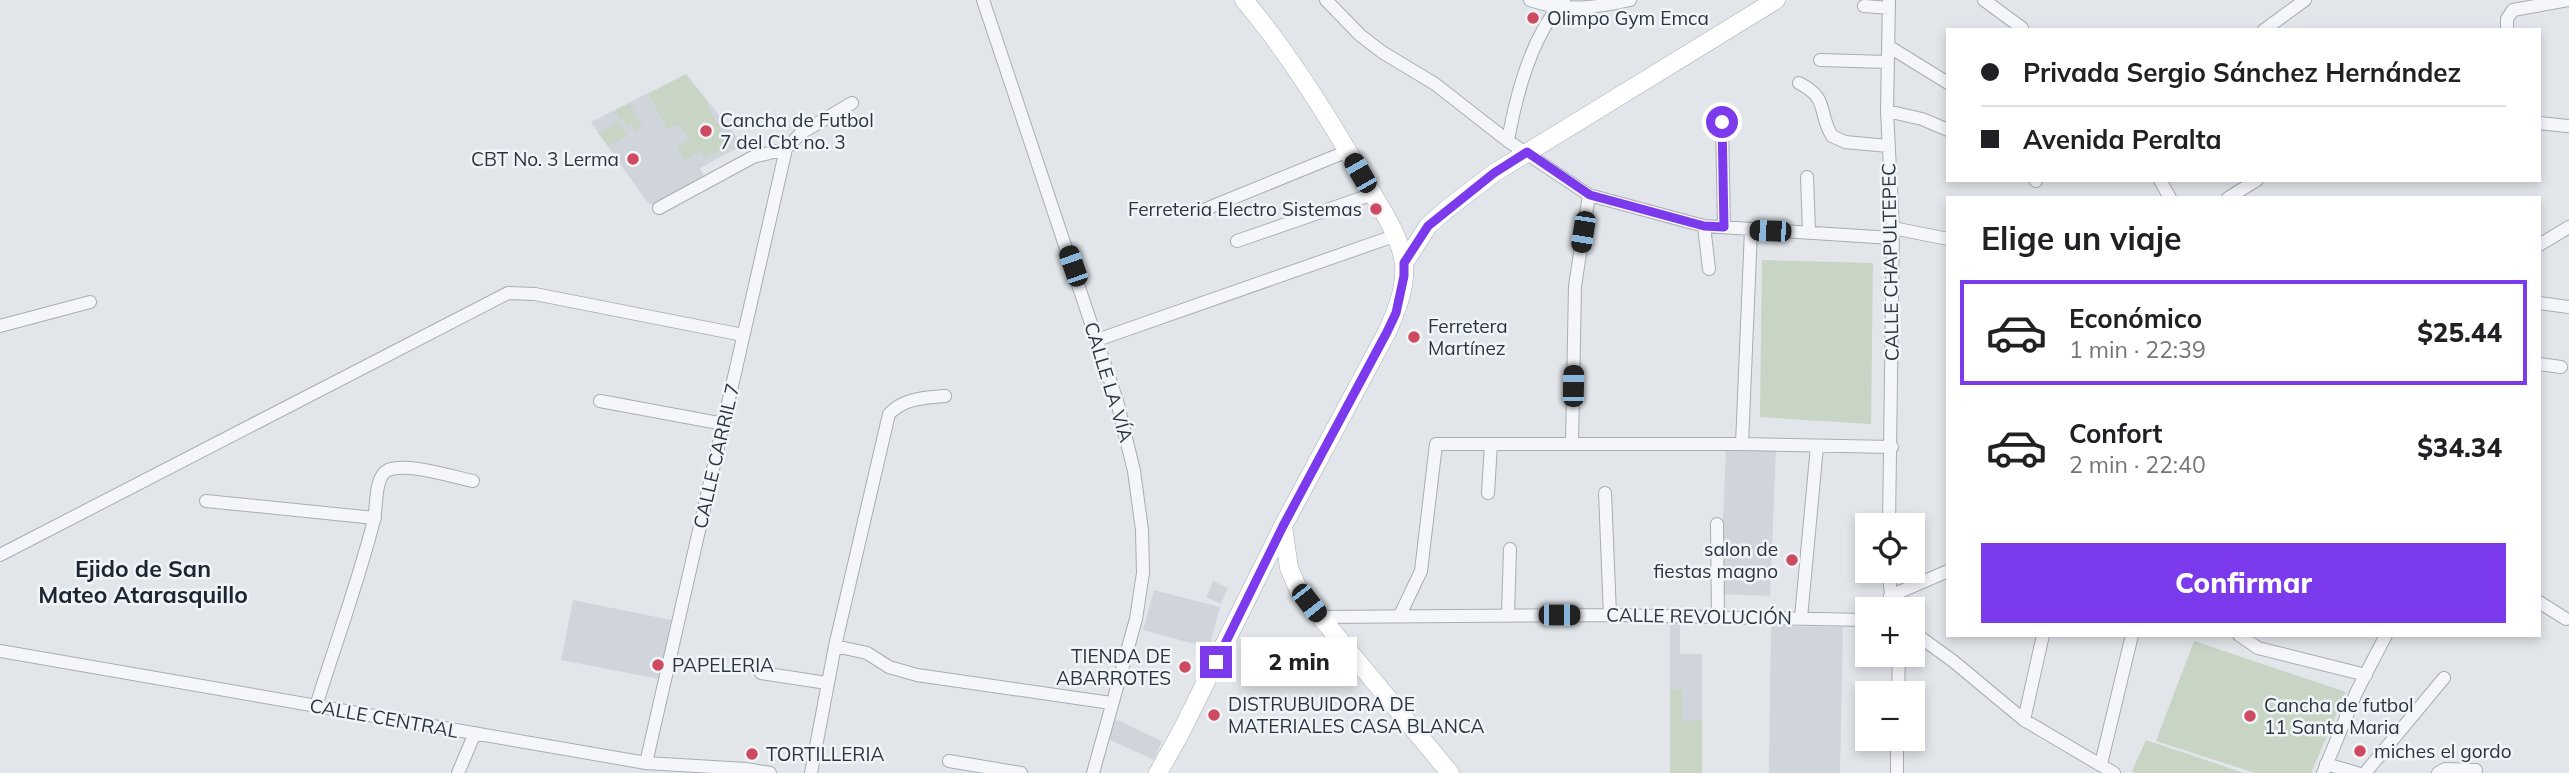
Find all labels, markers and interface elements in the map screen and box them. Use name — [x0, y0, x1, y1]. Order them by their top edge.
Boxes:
place label: Olimpo Gym Emca — [1547, 6, 1709, 30]
marker: Olimpo Gym Emca — [1525, 10, 1541, 26]
text: Privada Sergio Sánchez Hernández — [2023, 56, 2461, 89]
route start — [1706, 106, 1738, 138]
place label: Cancha de Futbol 7 del Cbt no. 3 — [720, 108, 874, 154]
marker: Cancha de Futbol 7 del Cbt no. 3 — [698, 123, 714, 139]
text: Avenida Peralta — [2023, 123, 2222, 156]
place label: CBT No. 3 Lerma — [471, 147, 619, 171]
car — [1341, 150, 1380, 196]
marker: CBT No. 3 Lerma — [625, 151, 641, 167]
street label: CALLE CHAPULTEPEC — [1876, 163, 1904, 361]
place label: Ferreteria Electro Sistemas — [1128, 197, 1362, 221]
marker: Ferreteria Electro Sistemas — [1368, 201, 1384, 217]
car — [1570, 210, 1597, 254]
text: Elige un viaje — [1981, 218, 2182, 258]
car — [1749, 220, 1792, 242]
car — [1057, 243, 1090, 289]
icon: car — [1985, 301, 2048, 364]
text: Económico — [2069, 302, 2202, 335]
place label: Ferretera Martínez — [1428, 314, 1508, 360]
text: $25.44 — [2417, 316, 2502, 349]
street label: CALLE LA VÍA — [1079, 319, 1139, 445]
marker: Ferretera Martínez — [1406, 329, 1422, 345]
text: 1 min · 22:39 — [2069, 335, 2206, 364]
car — [1563, 365, 1584, 407]
street label: CALLE CARRIL 7 — [688, 381, 744, 531]
icon: car — [1985, 416, 2048, 479]
text: Confort — [2069, 417, 2162, 450]
text: $34.34 — [2417, 431, 2502, 464]
text: 2 min · 22:40 — [2069, 450, 2206, 479]
map controls — [1855, 513, 1925, 751]
button: locate — [1855, 513, 1925, 583]
place label: salon de fiestas magno — [1653, 537, 1778, 583]
button: Confirmar — [1981, 543, 2506, 623]
marker: salon de fiestas magno — [1784, 552, 1800, 568]
district label: Ejido de San Mateo Atarasquillo — [38, 554, 248, 609]
car — [1288, 580, 1331, 626]
button: + — [1855, 597, 1925, 667]
street label: CALLE REVOLUCIÓN — [1606, 602, 1792, 630]
car — [1539, 605, 1581, 626]
callout: 2 min — [1240, 638, 1356, 686]
place label: TIENDA DE ABARROTES — [1056, 644, 1171, 690]
route end — [1200, 646, 1232, 678]
text: 2 min — [1268, 647, 1330, 676]
place label: PAPELERIA — [672, 653, 774, 677]
marker: PAPELERIA — [650, 657, 666, 673]
marker: TIENDA DE ABARROTES — [1177, 659, 1193, 675]
button: − — [1855, 681, 1925, 751]
place label: DISTRUBUIDORA DE MATERIALES CASA BLANCA — [1228, 692, 1485, 738]
street label: CALLE CENTRAL — [308, 693, 461, 743]
place label: Cancha de futbol 11 Santa Maria — [2264, 693, 2414, 739]
marker: DISTRUBUIDORA DE MATERIALES CASA BLANCA — [1206, 707, 1222, 723]
marker: Cancha de futbol 11 Santa Maria — [2242, 708, 2258, 724]
place label: miches el gordo — [2374, 739, 2512, 763]
place label: TORTILLERIA — [766, 742, 884, 766]
marker: miches el gordo — [2352, 743, 2368, 759]
marker: TORTILLERIA — [744, 746, 760, 762]

